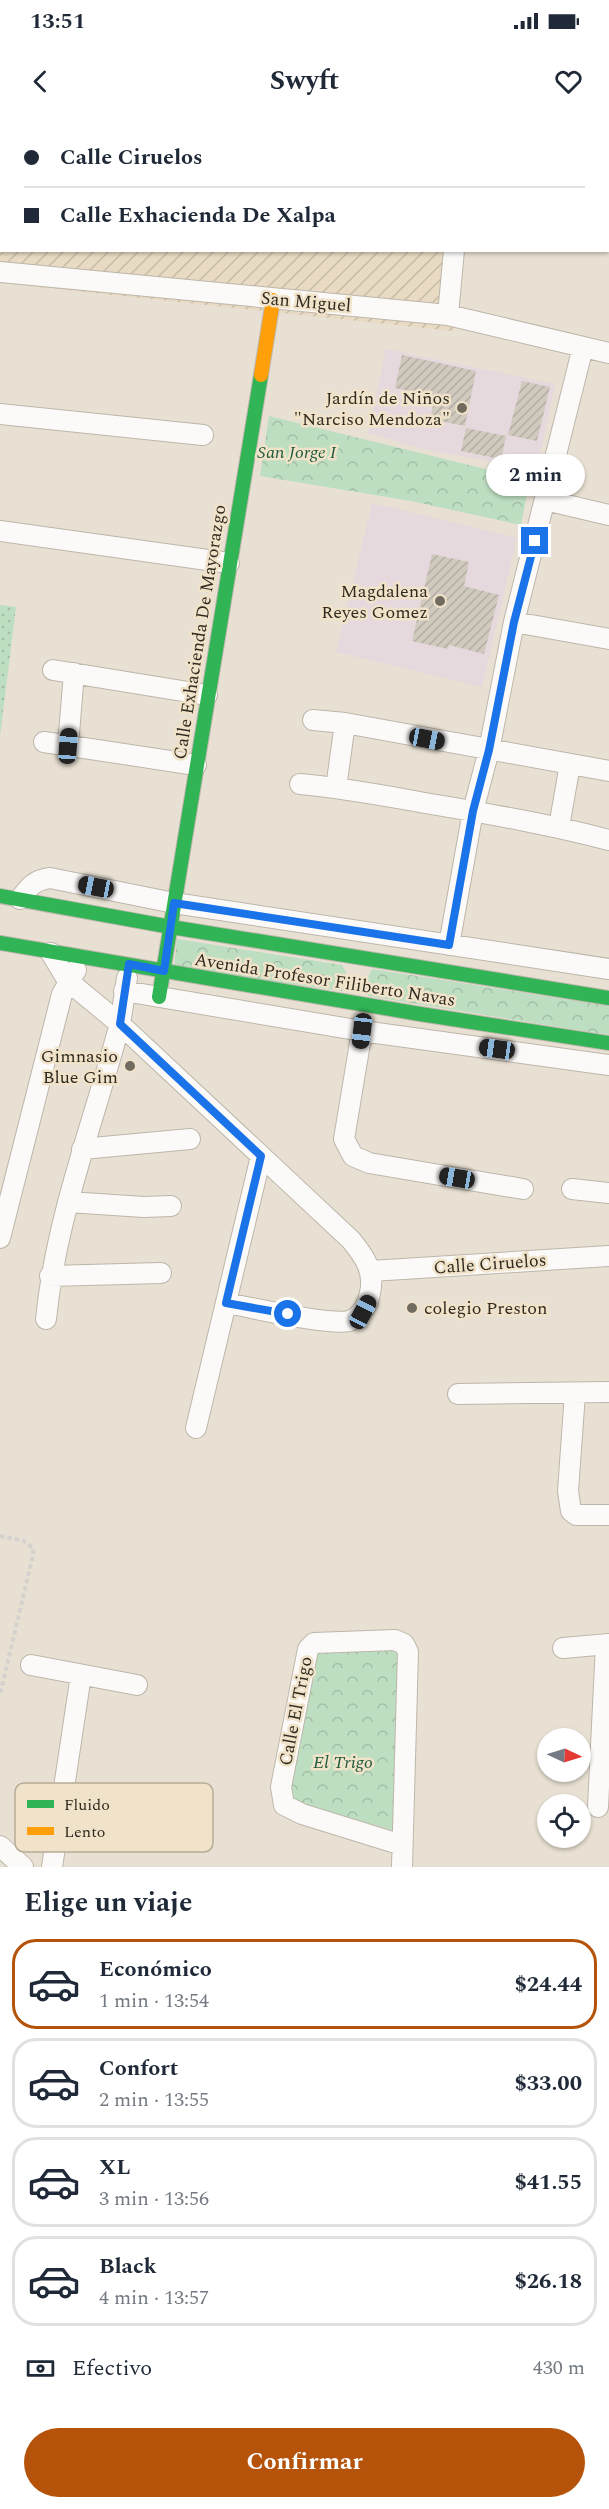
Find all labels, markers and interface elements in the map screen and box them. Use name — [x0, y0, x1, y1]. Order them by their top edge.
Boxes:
text: 13:51 — [30, 5, 85, 38]
text: Swyft — [270, 60, 339, 102]
icon: back — [24, 65, 57, 98]
icon: heart — [552, 65, 585, 98]
text: Calle Ciruelos — [60, 141, 203, 174]
text: Calle Exhacienda De Xalpa — [60, 199, 336, 232]
street label: San Miguel — [260, 285, 352, 319]
place label: Jardín de Niños "Narciso Mendoza" — [294, 385, 450, 433]
marker: Jardín de Niños "Narciso Mendoza" — [455, 401, 469, 415]
park label: San Jorge I — [257, 439, 337, 466]
callout: 2 min — [486, 454, 584, 496]
text: 2 min — [509, 460, 562, 490]
street label: Calle Exhacienda De Mayorazgo — [167, 503, 233, 761]
route end — [521, 527, 548, 554]
place label: Magdalena Reyes Gomez — [321, 578, 428, 626]
marker: Magdalena Reyes Gomez — [433, 594, 447, 608]
car — [58, 727, 78, 765]
car — [408, 727, 446, 751]
car — [77, 875, 115, 899]
street label: Avenida Profesor Filiberto Navas — [193, 946, 457, 1014]
car — [351, 1012, 373, 1050]
car — [478, 1038, 516, 1060]
place label: Gimnasio Blue Gim — [41, 1043, 118, 1091]
marker: Gimnasio Blue Gim — [123, 1059, 137, 1073]
car — [438, 1166, 476, 1190]
street label: Calle Ciruelos — [433, 1247, 547, 1281]
car — [347, 1292, 379, 1332]
place label: colegio Preston — [424, 1295, 547, 1322]
route start — [274, 1300, 301, 1327]
marker: colegio Preston — [405, 1301, 419, 1315]
street label: Calle El Trigo — [272, 1654, 320, 1768]
north arrow — [537, 1728, 591, 1782]
map controls — [537, 1728, 591, 1848]
park label: El Trigo — [313, 1749, 373, 1776]
legend — [15, 1783, 213, 1852]
text: Fluido — [64, 1793, 110, 1817]
button: locate — [537, 1794, 591, 1848]
text: Lento — [64, 1820, 105, 1844]
text: Elige un viaje — [24, 1882, 192, 1924]
text: Económico — [99, 1953, 212, 1986]
icon: car — [27, 1957, 81, 2011]
text: $24.44 — [514, 1968, 582, 2001]
text: 1 min · 13:54 — [99, 1986, 209, 2016]
text: Confort — [99, 2052, 178, 2085]
icon: car — [27, 2056, 81, 2110]
text: $33.00 — [514, 2067, 582, 2100]
text: 2 min · 13:55 — [99, 2085, 209, 2115]
text: XL — [99, 2151, 130, 2184]
icon: car — [27, 2155, 81, 2209]
text: $41.55 — [514, 2166, 582, 2199]
text: 3 min · 13:56 — [99, 2184, 209, 2214]
text: Black — [99, 2250, 157, 2283]
icon: car — [27, 2254, 81, 2308]
text: $26.18 — [514, 2265, 582, 2298]
text: 4 min · 13:57 — [99, 2283, 209, 2313]
icon: cash — [24, 2352, 57, 2385]
text: Efectivo — [72, 2352, 152, 2385]
text: 430 m — [533, 2353, 585, 2383]
button: Confirmar — [24, 2428, 585, 2497]

